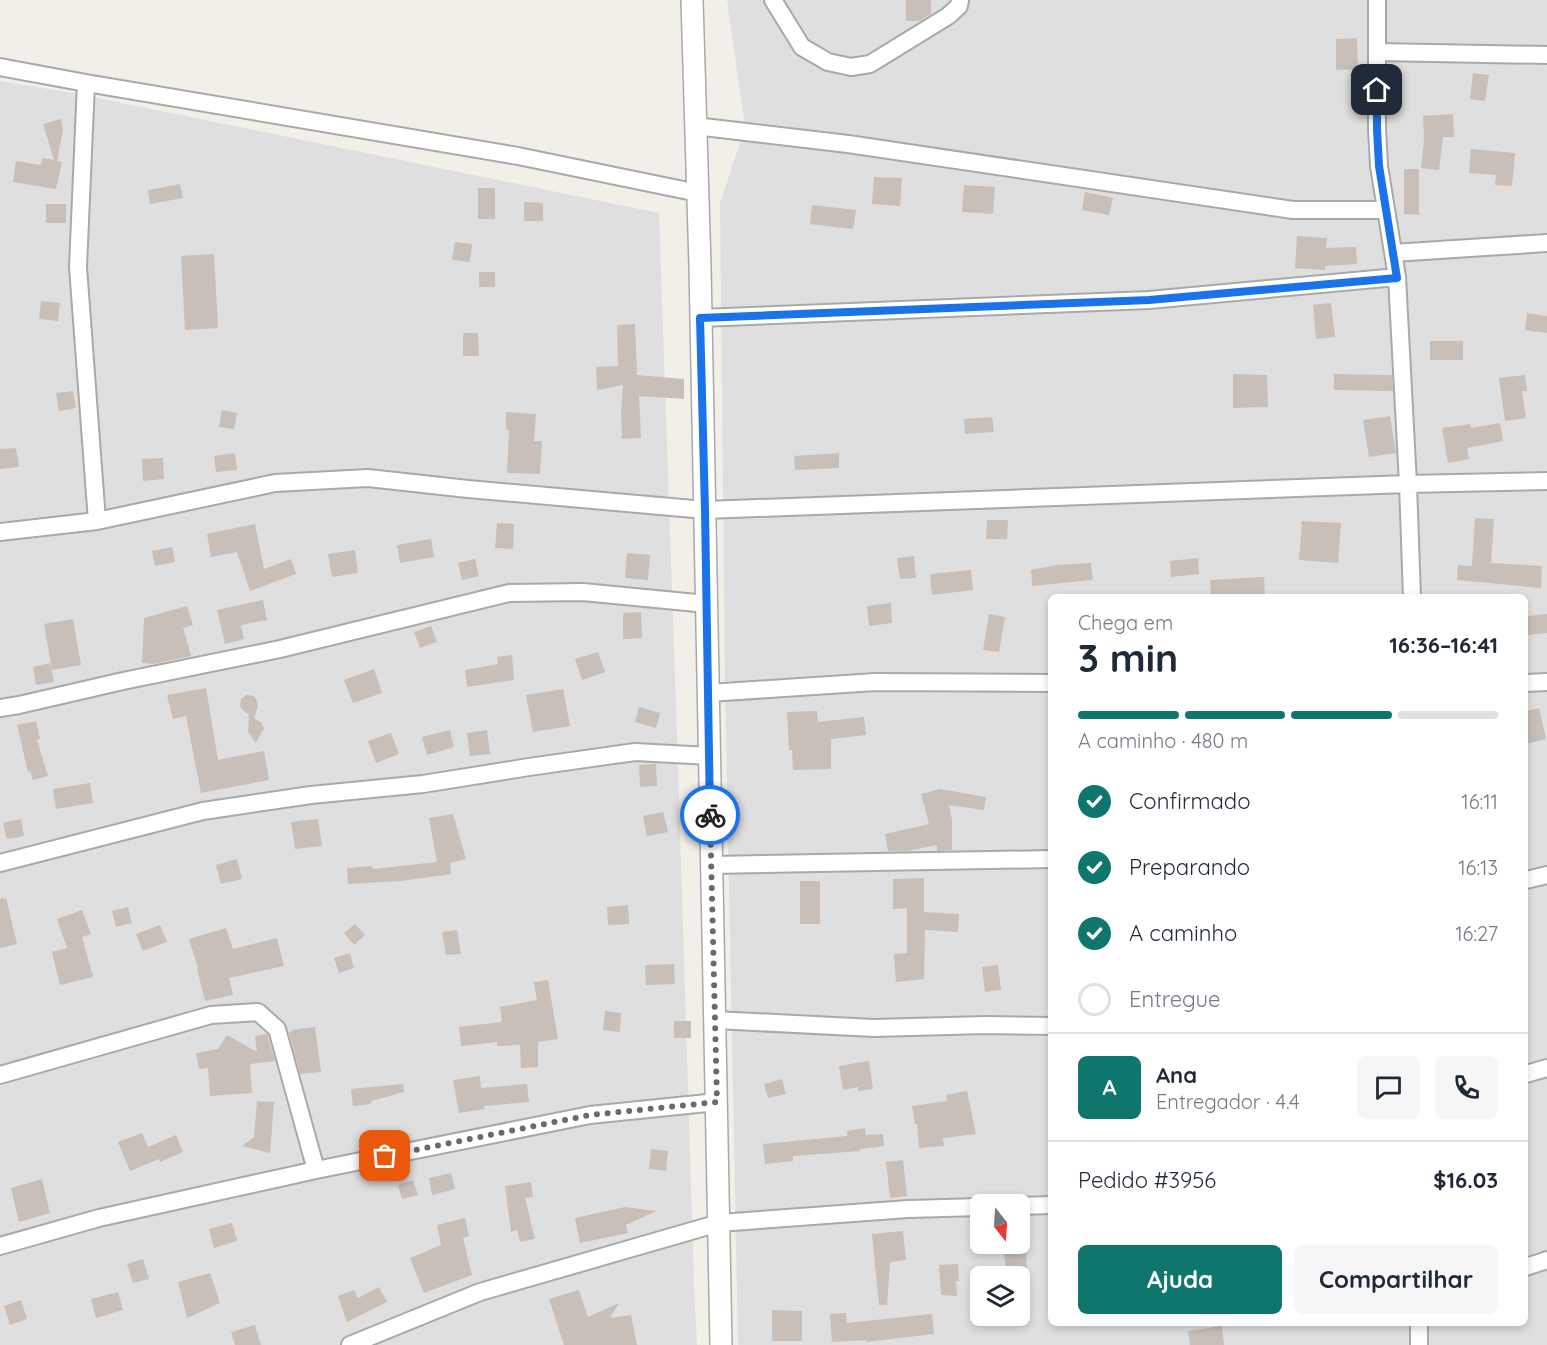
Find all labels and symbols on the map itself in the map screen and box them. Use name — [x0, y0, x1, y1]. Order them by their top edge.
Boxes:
pin — [1351, 64, 1402, 115]
courier — [680, 785, 740, 845]
pin — [359, 1130, 410, 1181]
north arrow — [970, 1194, 1030, 1254]

